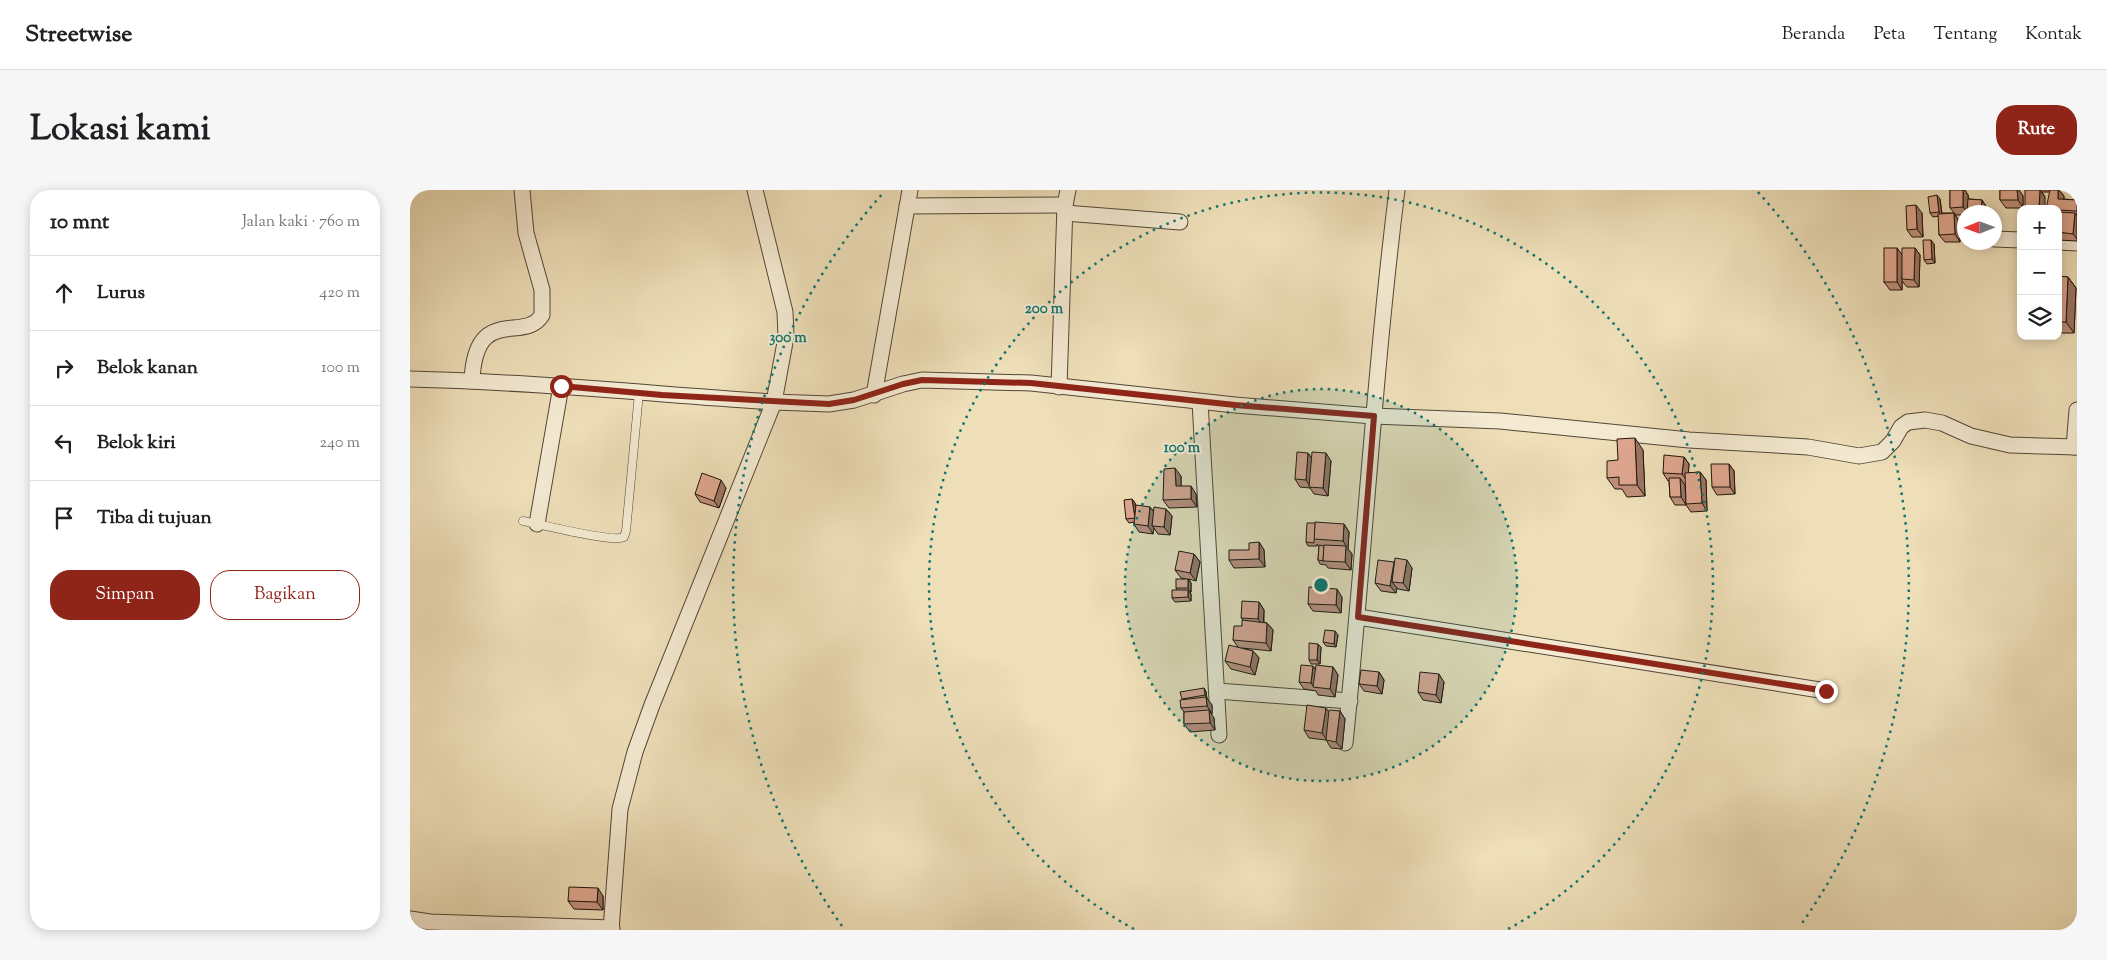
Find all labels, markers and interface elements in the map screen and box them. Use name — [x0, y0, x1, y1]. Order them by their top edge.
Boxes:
text: Streetwise — [25, 18, 132, 52]
text: Beranda — [1782, 22, 1845, 48]
text: Peta — [1873, 22, 1906, 48]
text: Tentang — [1934, 22, 1997, 48]
text: Kontak — [2025, 22, 2082, 48]
text: Lokasi kami — [30, 105, 211, 156]
button: Rute — [1996, 105, 2077, 155]
north arrow — [1957, 205, 2002, 250]
map controls — [2017, 205, 2062, 340]
button: + — [2017, 205, 2062, 250]
text: 10 mnt — [50, 208, 109, 238]
text: Jalan kaki · 760 m — [242, 211, 360, 234]
button: − — [2017, 250, 2062, 295]
icon: ahead — [50, 279, 78, 307]
text: Lurus — [97, 280, 145, 307]
text: 420 m — [319, 282, 360, 305]
button: layers — [2017, 295, 2062, 340]
text: 200 m — [1025, 299, 1064, 320]
text: 300 m — [769, 328, 807, 349]
icon: right — [50, 354, 78, 382]
text: Belok kanan — [97, 355, 198, 382]
text: 100 m — [321, 357, 360, 380]
route start — [550, 375, 573, 398]
icon: left — [50, 429, 78, 457]
text: Belok kiri — [97, 430, 176, 457]
text: 240 m — [319, 432, 360, 455]
text: 100 m — [1164, 438, 1201, 459]
icon: arrive — [50, 504, 78, 532]
text: Tiba di tujuan — [97, 505, 212, 532]
button: Simpan — [50, 570, 200, 620]
button: Bagikan — [210, 570, 360, 620]
centre of rings — [1312, 576, 1330, 594]
route end — [1815, 680, 1838, 703]

